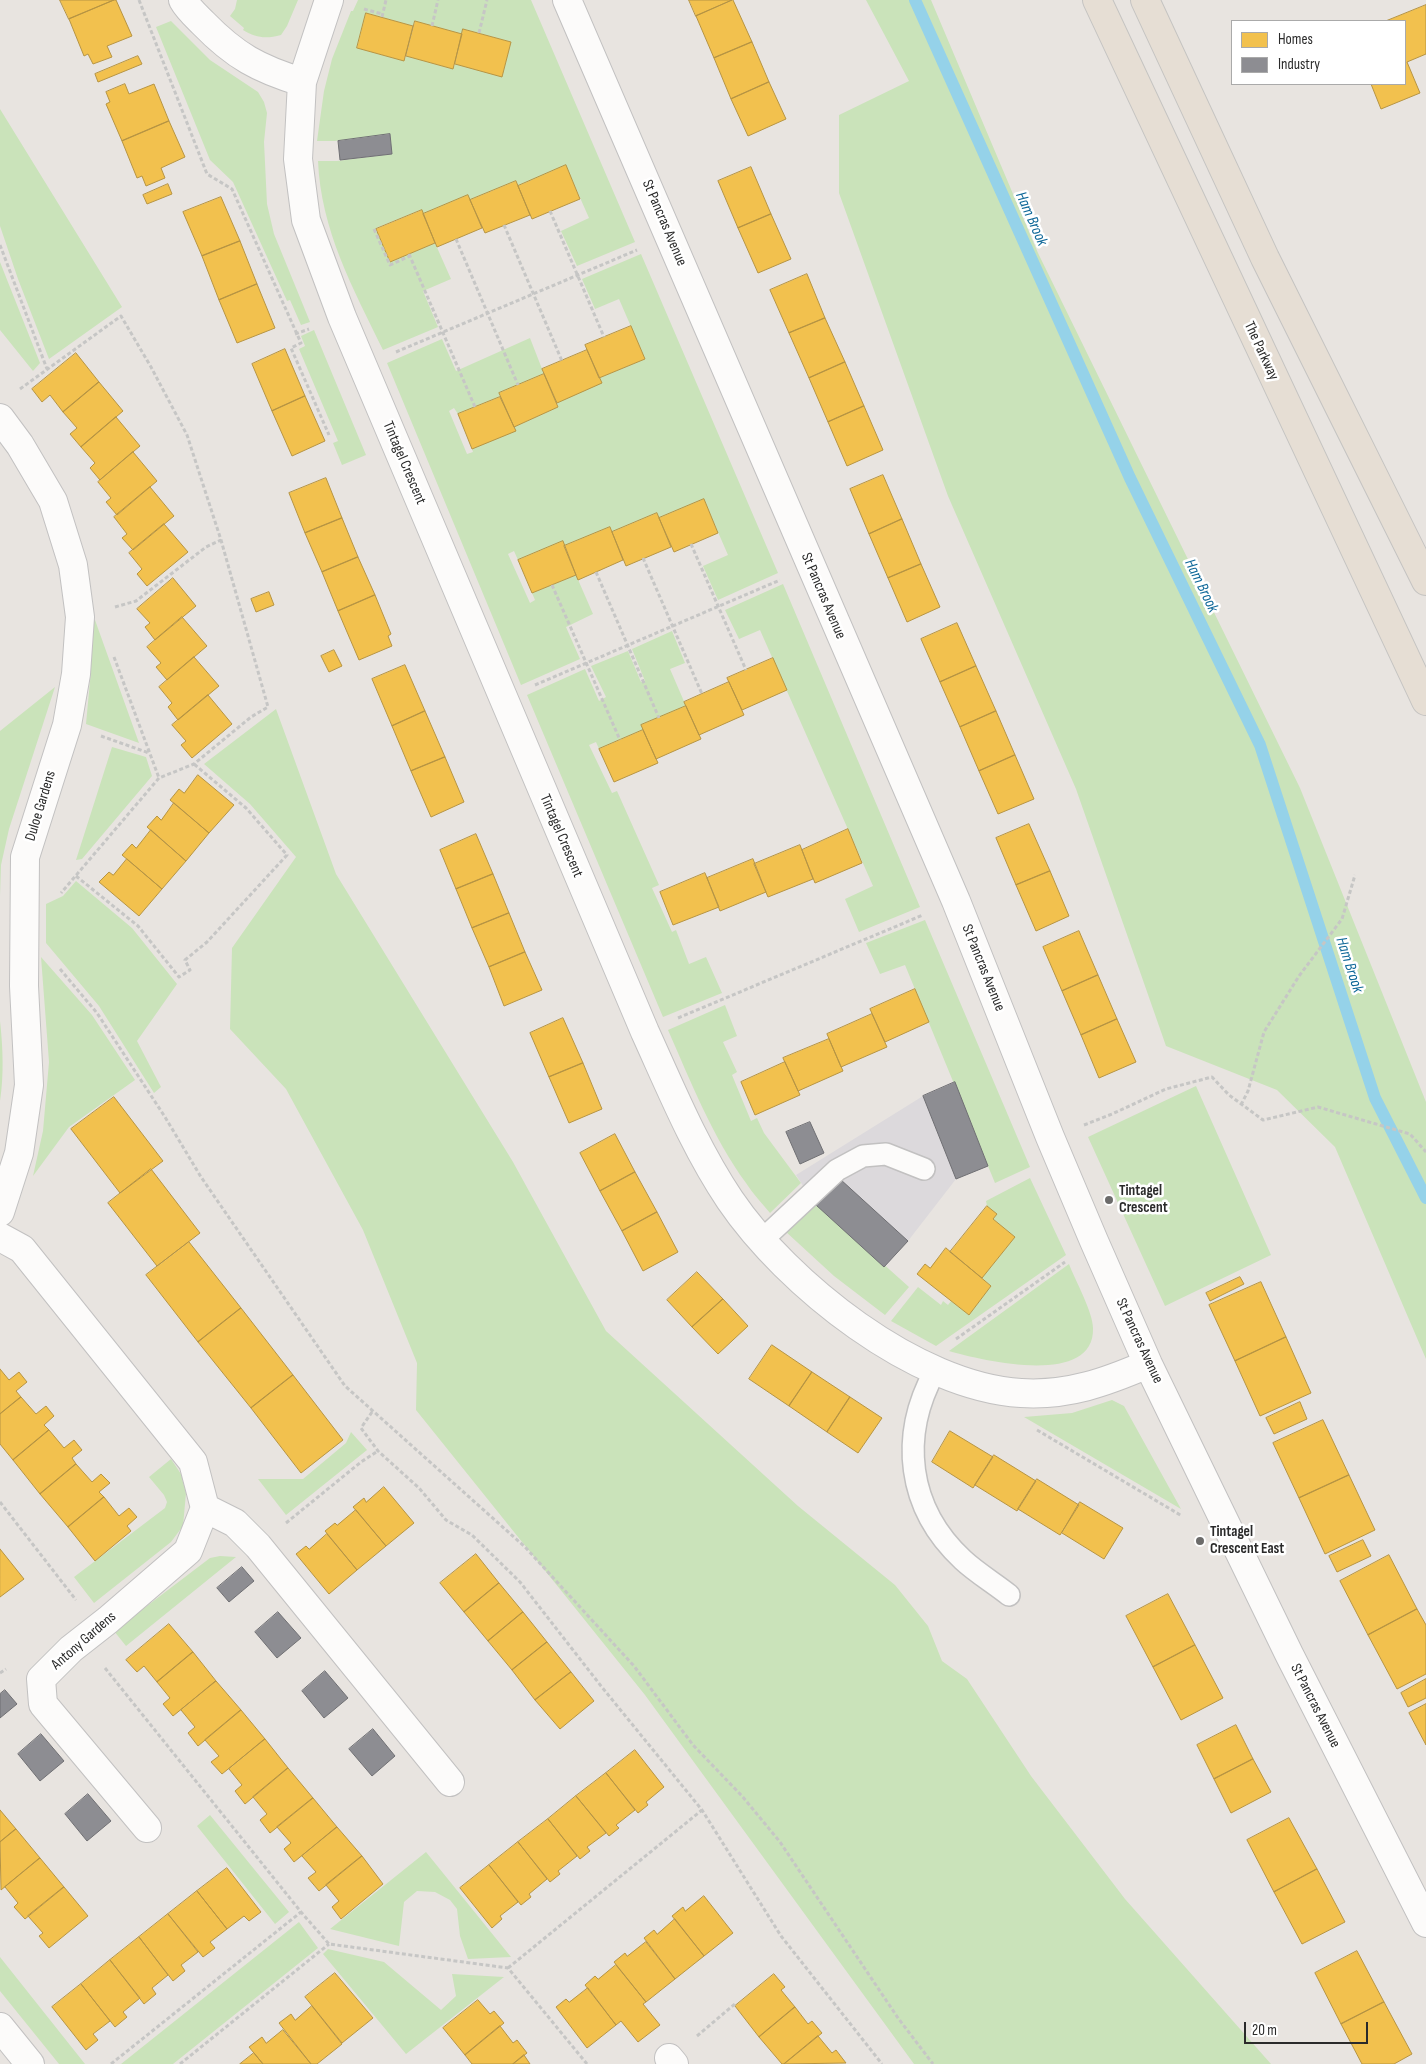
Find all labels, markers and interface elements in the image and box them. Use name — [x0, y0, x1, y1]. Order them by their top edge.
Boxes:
legend — [1231, 20, 1406, 85]
text: Homes — [1278, 30, 1313, 49]
text: Industry — [1278, 55, 1320, 74]
street label: St Pancras Avenue — [638, 177, 690, 269]
water label: Ham Brook — [1011, 189, 1051, 249]
street label: The Parkway — [1240, 319, 1282, 383]
street label: Tintagel Crescent — [378, 419, 430, 507]
street label: St Pancras Avenue — [797, 550, 849, 642]
water label: Ham Brook — [1180, 556, 1222, 616]
street label: Duloe Gardens — [22, 769, 60, 843]
street label: Tintagel Crescent — [535, 792, 587, 880]
street label: St Pancras Avenue — [957, 922, 1009, 1014]
water label: Ham Brook — [1331, 935, 1367, 995]
place label: Tintagel Crescent — [1119, 1182, 1168, 1217]
marker: Tintagel Crescent — [1103, 1194, 1115, 1206]
street label: St Pancras Avenue — [1111, 1296, 1167, 1386]
place label: Tintagel Crescent East — [1210, 1523, 1284, 1558]
marker: Tintagel Crescent East — [1194, 1535, 1206, 1547]
street label: Antony Gardens — [48, 1608, 120, 1674]
street label: St Pancras Avenue — [1286, 1661, 1344, 1751]
scale bar — [1246, 2012, 1370, 2044]
text: 20 m — [1252, 2021, 1277, 2040]

